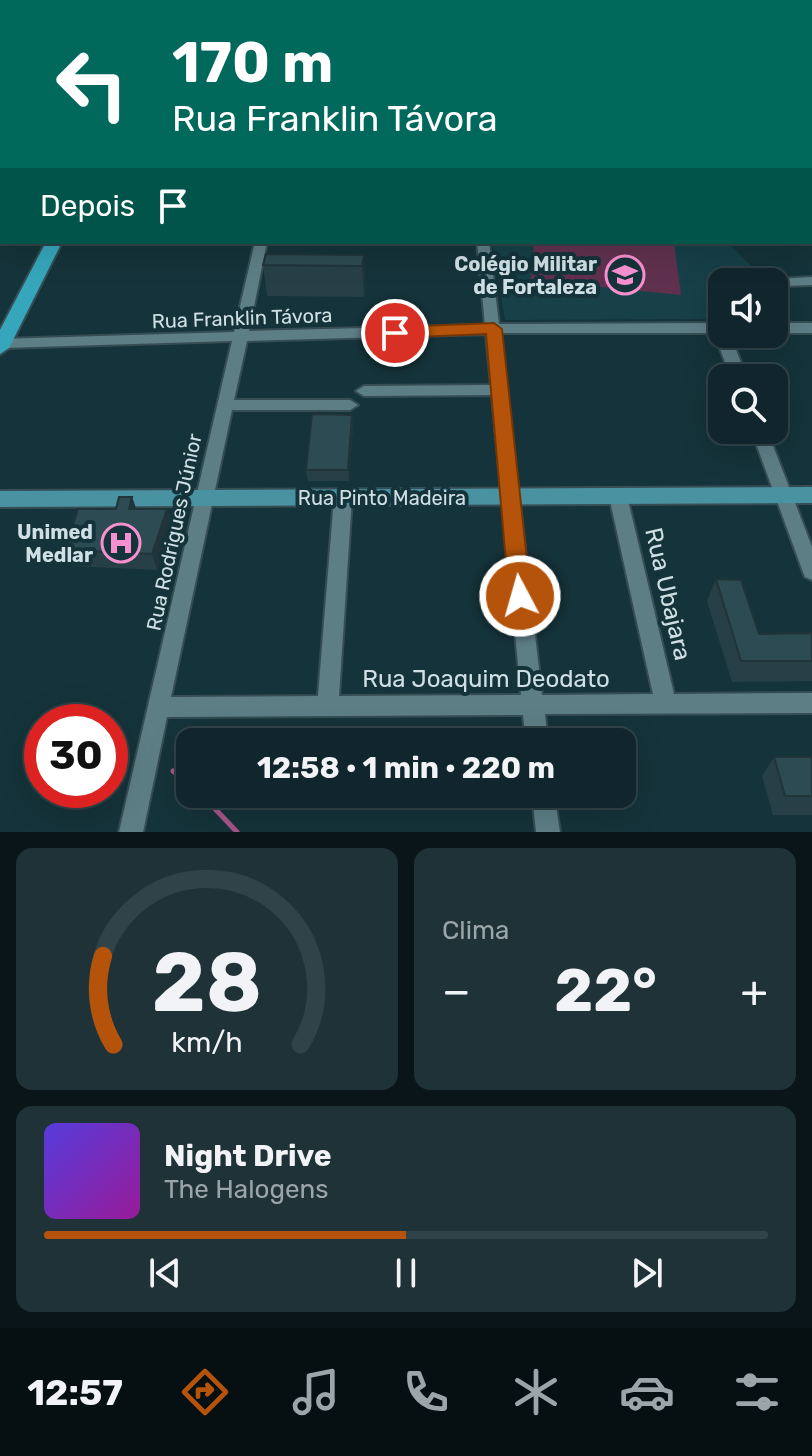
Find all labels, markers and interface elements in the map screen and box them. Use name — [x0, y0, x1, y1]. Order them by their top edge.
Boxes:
text: 170 m — [172, 30, 333, 96]
icon: left — [40, 32, 144, 136]
text: Rua Franklin Távora — [172, 97, 498, 140]
icon: arrive — [151, 184, 195, 228]
text: Depois — [40, 188, 135, 224]
place label: Colégio Militar de Fortaleza — [454, 252, 597, 299]
school or university icon: Colégio Militar de Fortaleza — [604, 254, 646, 296]
map controls — [708, 268, 788, 444]
button: sound — [708, 268, 788, 348]
pin — [361, 299, 429, 367]
street label: Rua Franklin Távora — [151, 303, 333, 333]
icon: arrive — [373, 311, 417, 355]
button: search — [708, 364, 788, 444]
street label: Rua Rodrigues Júnior — [141, 431, 207, 633]
street label: Rua Pinto Madeira — [298, 486, 466, 510]
place label: Unimed Medlar — [17, 520, 93, 567]
hospital icon: Unimed Medlar — [100, 522, 142, 564]
street label: Rua Ubajara — [639, 525, 697, 663]
position arrow — [478, 554, 562, 638]
street label: Rua Joaquim Deodato — [362, 665, 610, 693]
speed limit sign: 30 — [24, 704, 128, 808]
text: 12:58 · 1 min · 220 m — [257, 750, 555, 786]
text: Clima — [442, 915, 509, 946]
text: 28 — [152, 933, 262, 1032]
text: 22° — [554, 955, 657, 1026]
text: − — [442, 965, 471, 1017]
text: + — [741, 965, 768, 1017]
text: km/h — [171, 1025, 243, 1059]
text: Night Drive — [164, 1138, 332, 1174]
text: The Halogens — [164, 1174, 329, 1205]
icon: previous — [143, 1251, 187, 1295]
icon: pause — [384, 1251, 428, 1295]
icon: next — [625, 1251, 669, 1295]
icon: directions — [177, 1364, 233, 1420]
icon: music — [288, 1364, 344, 1420]
icon: phone — [398, 1364, 454, 1420]
icon: climate — [508, 1364, 564, 1420]
icon: car — [619, 1364, 675, 1420]
icon: filters — [729, 1364, 785, 1420]
text: 12:57 — [27, 1371, 123, 1414]

